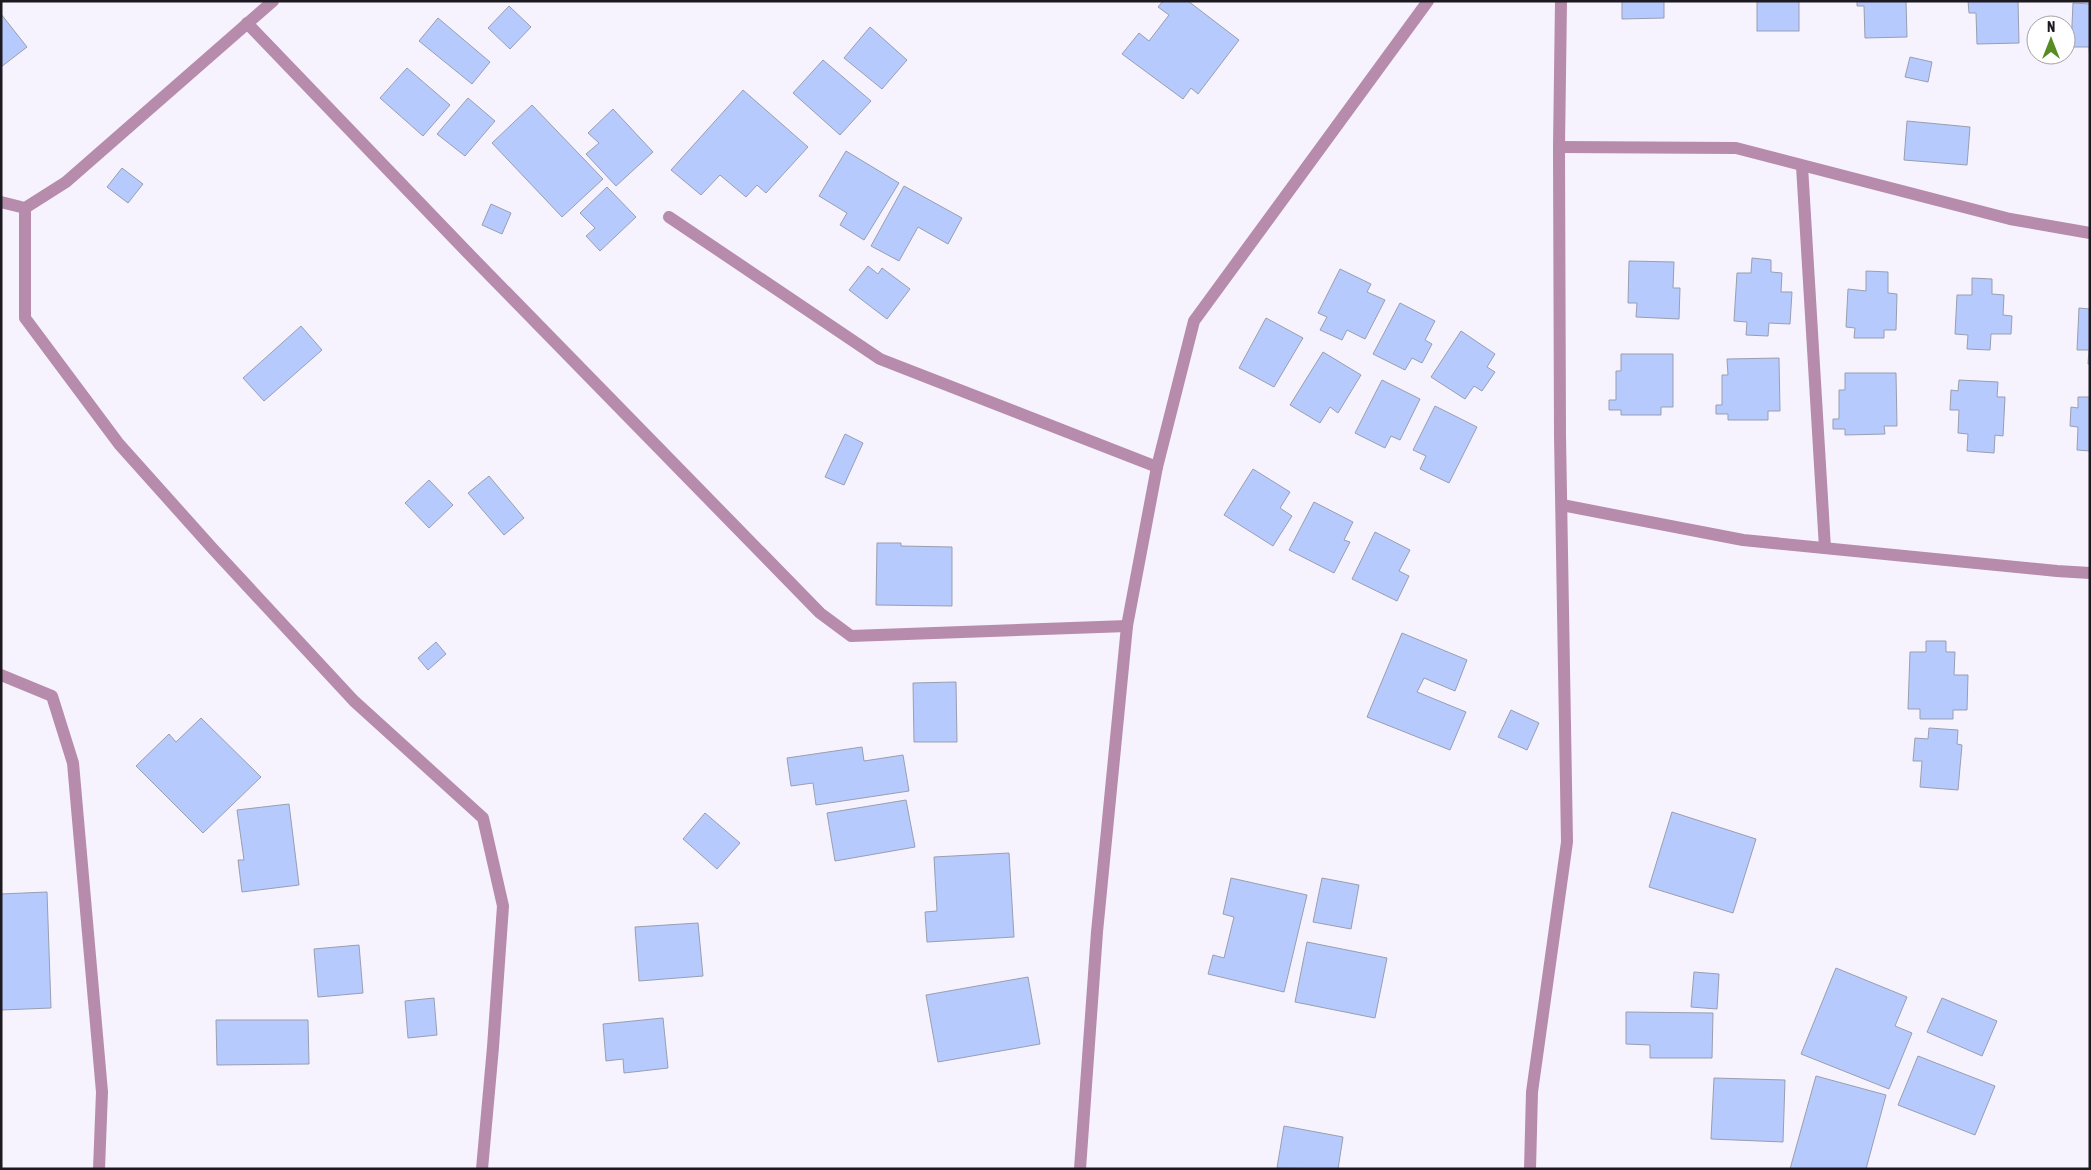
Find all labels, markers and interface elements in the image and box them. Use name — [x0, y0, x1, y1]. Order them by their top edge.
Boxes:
north arrow — [2026, 15, 2076, 65]
text: N — [2047, 19, 2055, 35]

